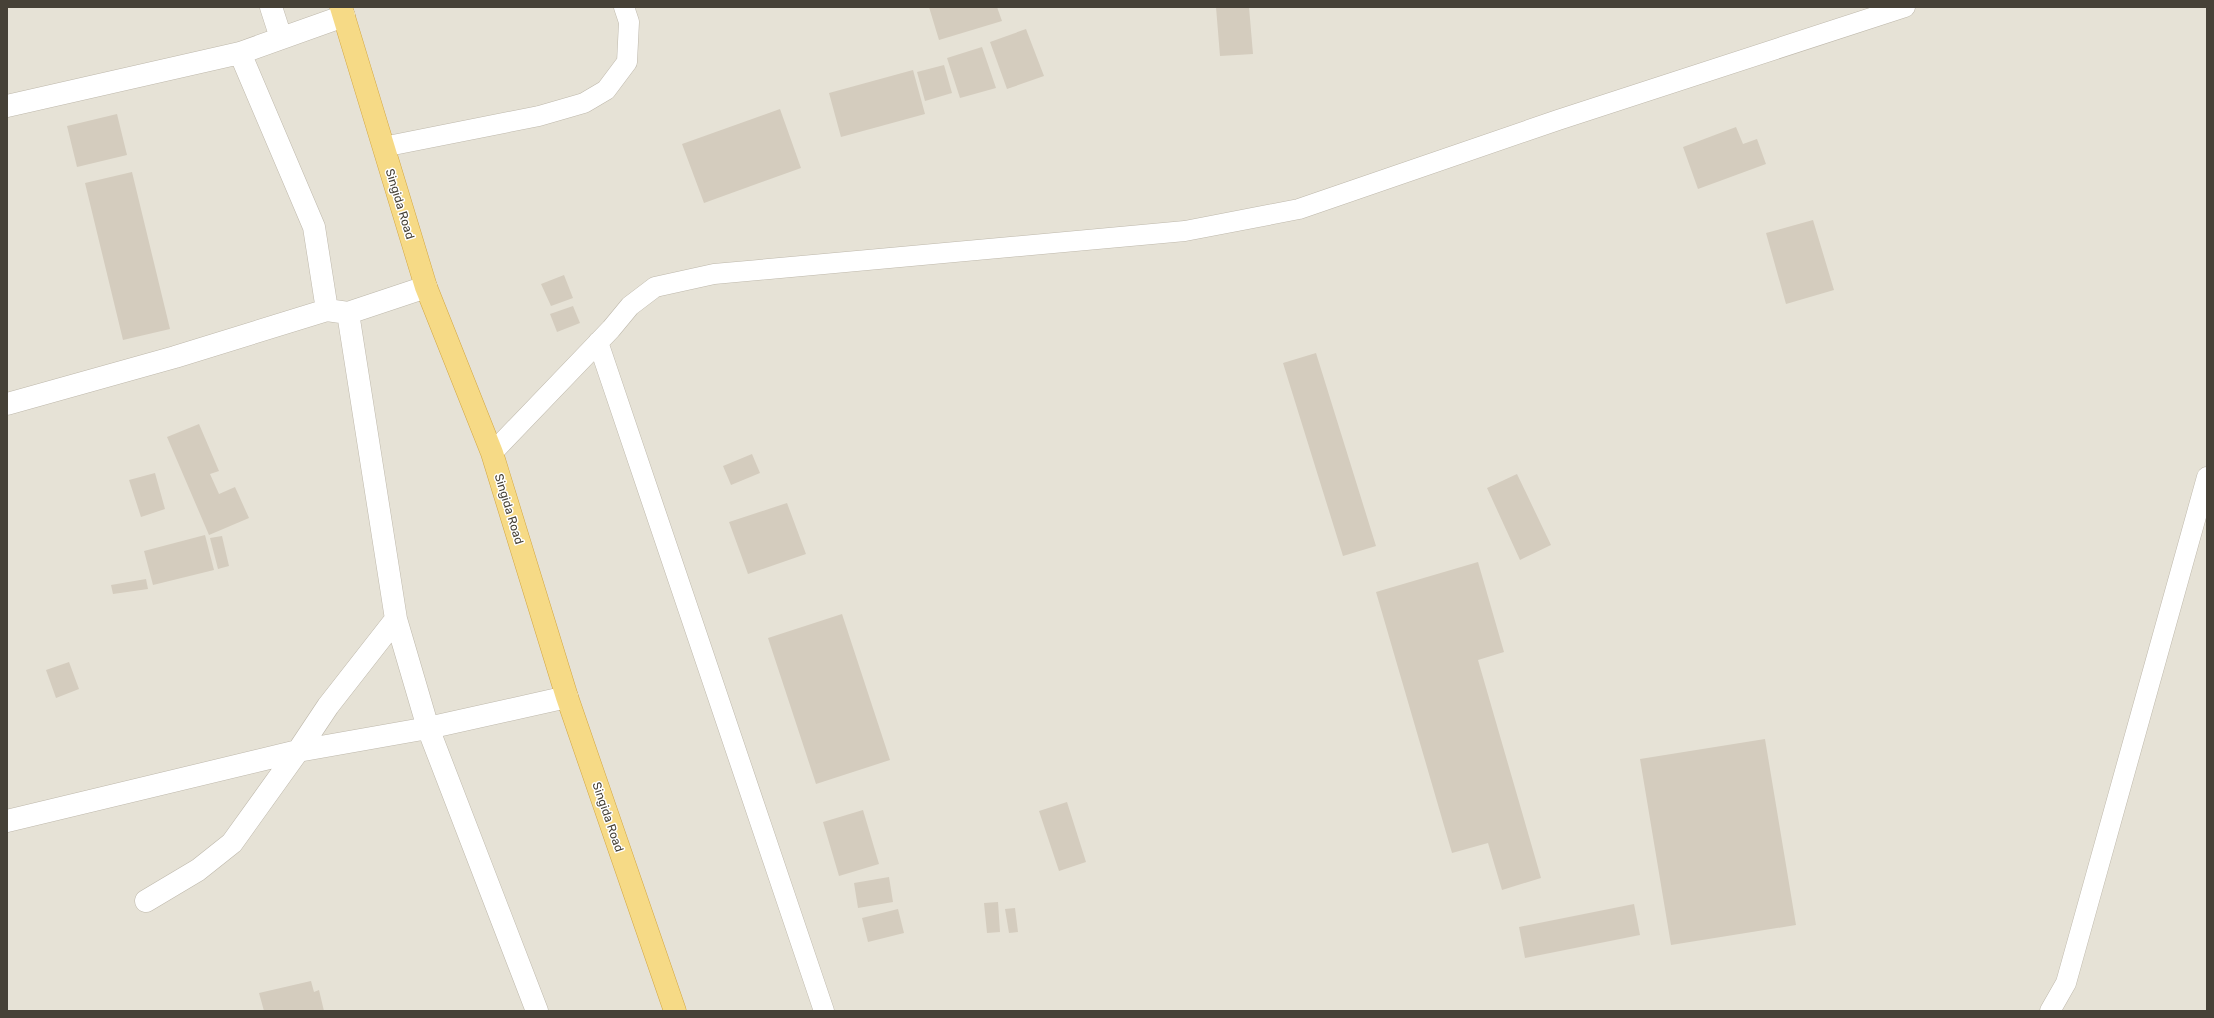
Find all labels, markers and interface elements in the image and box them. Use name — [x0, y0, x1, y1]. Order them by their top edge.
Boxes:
street label: Singida Road — [383, 167, 417, 241]
street label: Singida Road — [492, 472, 526, 546]
street label: Singida Road — [590, 780, 626, 854]

